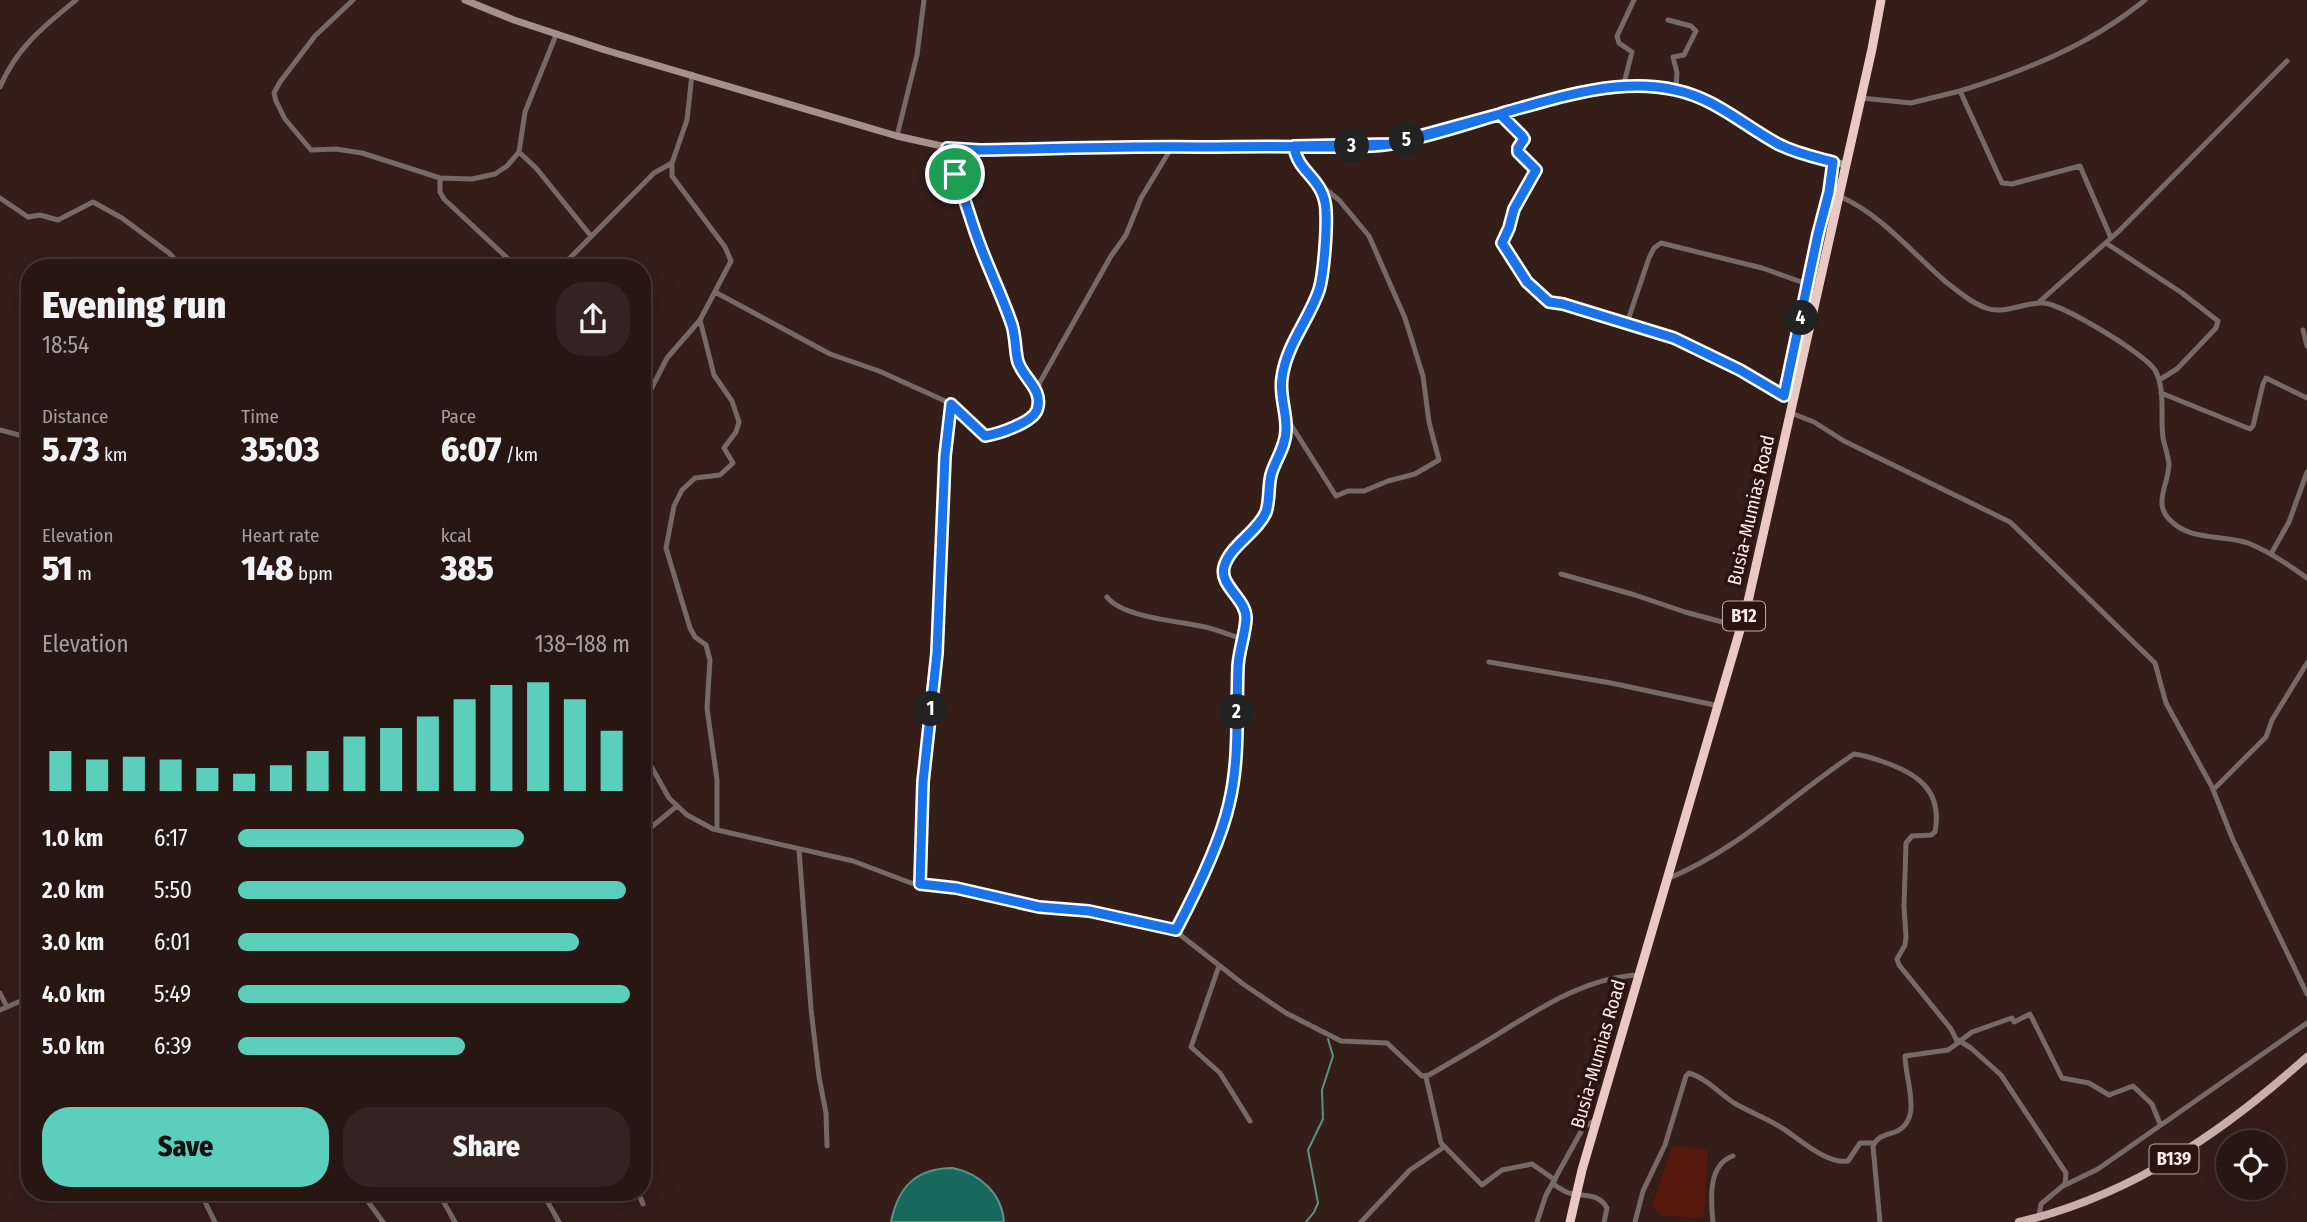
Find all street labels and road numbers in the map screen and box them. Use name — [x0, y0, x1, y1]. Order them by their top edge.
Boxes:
street label: Busia-Mumias Road — [1723, 433, 1779, 587]
road number: B12 — [1723, 602, 1765, 630]
street label: Busia-Mumias Road — [1566, 977, 1630, 1131]
road number: B139 — [2150, 1144, 2198, 1174]

